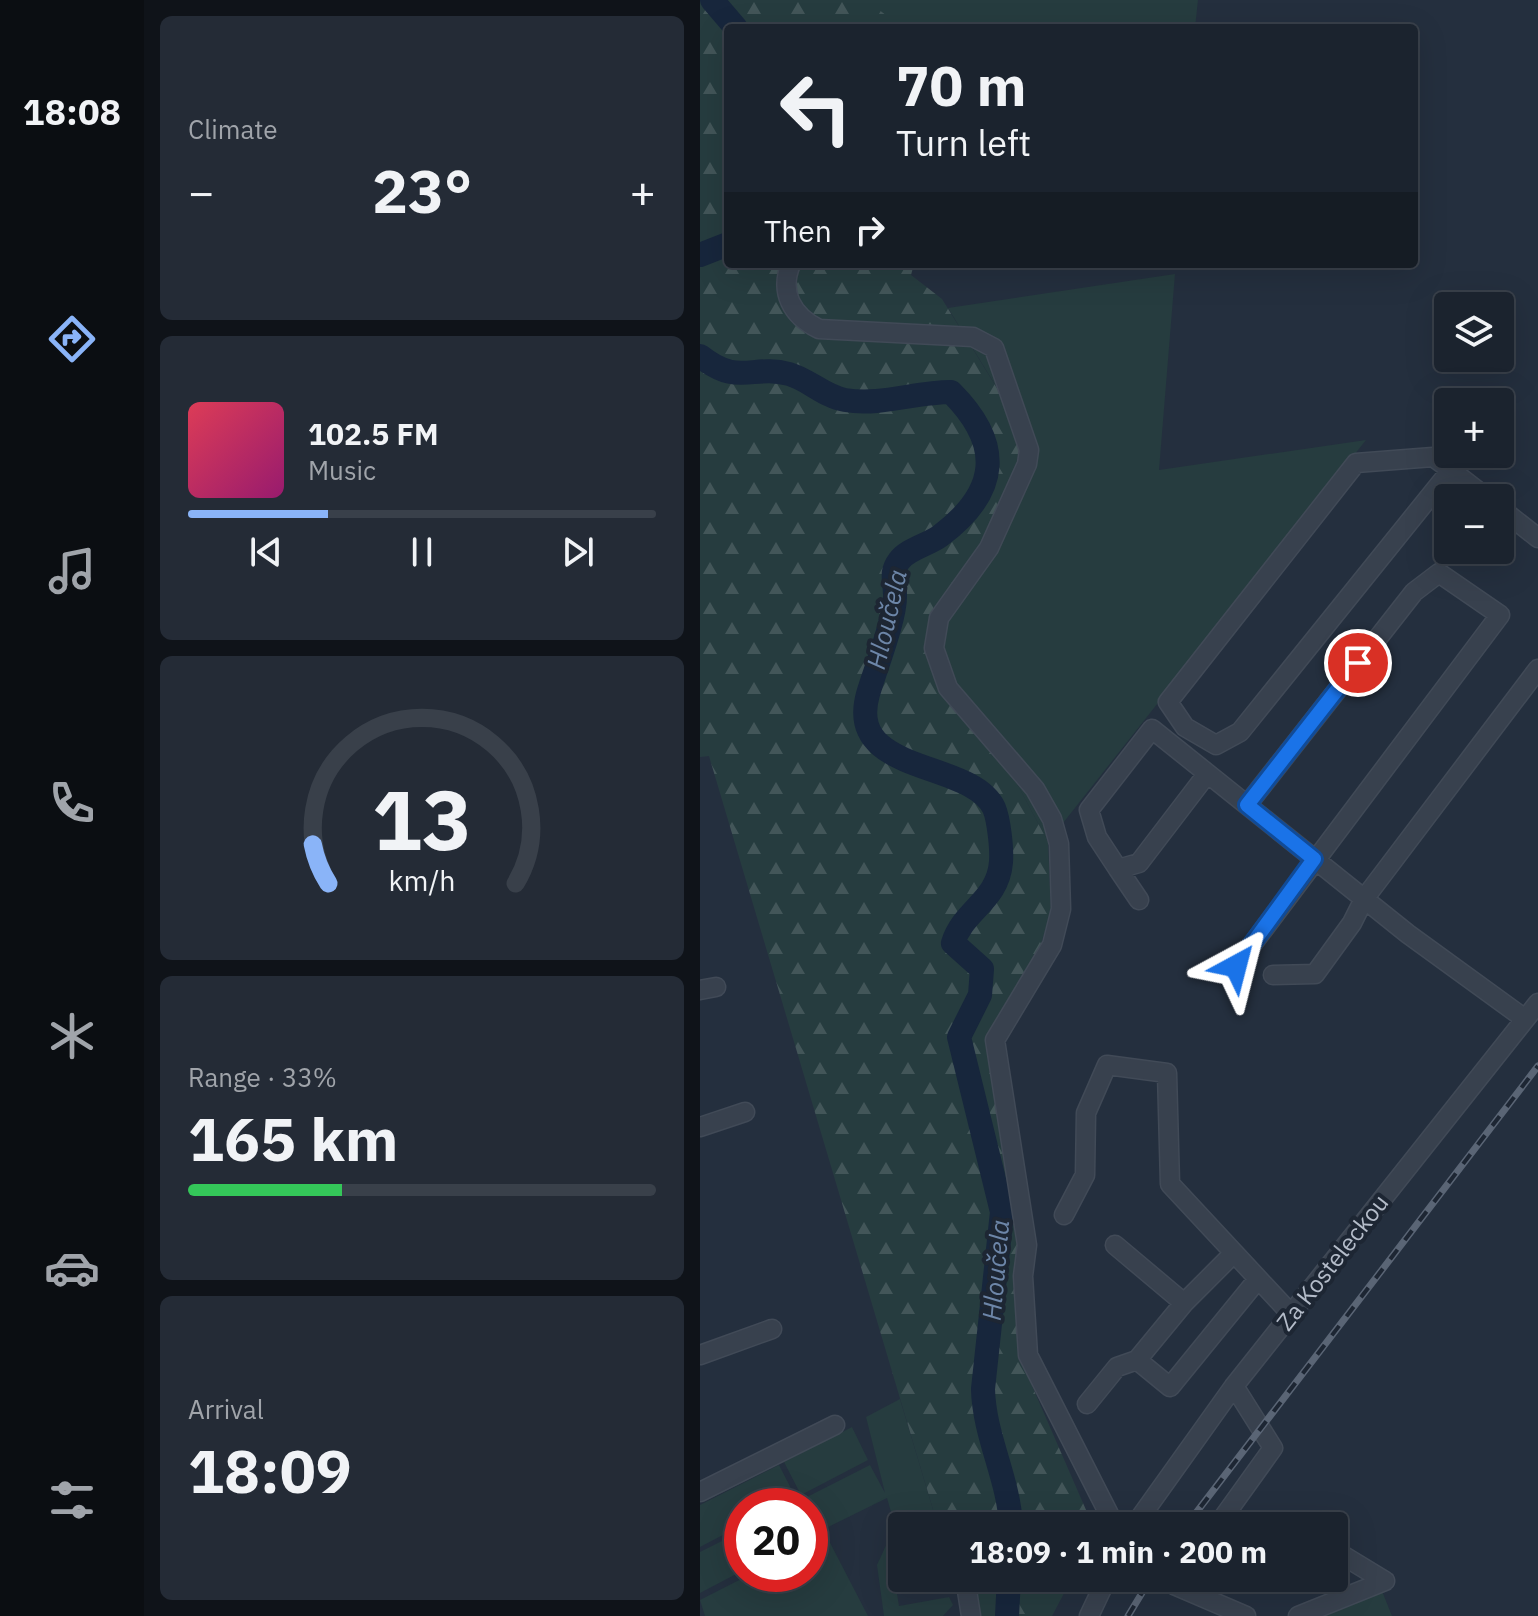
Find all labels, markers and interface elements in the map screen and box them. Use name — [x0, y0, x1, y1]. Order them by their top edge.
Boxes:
text: 70 m — [896, 49, 1026, 121]
icon: left — [764, 56, 868, 160]
text: 18:08 — [23, 88, 121, 135]
text: Climate — [188, 112, 278, 146]
text: Turn left — [896, 119, 1031, 166]
text: 23° — [372, 151, 472, 230]
text: − — [188, 163, 214, 220]
text: + — [630, 163, 656, 220]
icon: right — [848, 208, 892, 252]
text: Then — [764, 211, 832, 250]
map controls — [1434, 292, 1514, 564]
button: layers — [1434, 292, 1514, 372]
icon: directions — [44, 311, 100, 367]
button: + — [1434, 388, 1514, 468]
text: 102.5 FM — [308, 414, 439, 453]
text: Music — [308, 453, 376, 487]
button: − — [1434, 484, 1514, 564]
icon: previous — [244, 530, 288, 574]
icon: pause — [400, 530, 444, 574]
icon: next — [556, 530, 600, 574]
icon: music — [44, 543, 100, 599]
water label: Hloučela — [858, 566, 914, 672]
pin — [1324, 629, 1392, 697]
icon: arrive — [1336, 641, 1380, 685]
text: 13 — [372, 765, 472, 873]
icon: phone — [44, 775, 100, 831]
text: km/h — [388, 862, 456, 899]
position arrow — [1194, 924, 1278, 1008]
icon: climate — [44, 1008, 100, 1064]
text: Range · 33% — [188, 1060, 337, 1094]
text: 165 km — [188, 1099, 398, 1178]
street label: Za Kosteleckou — [1269, 1187, 1395, 1337]
water label: Hloučela — [974, 1218, 1016, 1322]
icon: car — [44, 1240, 100, 1296]
text: Arrival — [188, 1392, 264, 1426]
text: 18:09 — [188, 1431, 352, 1510]
icon: filters — [44, 1472, 100, 1528]
speed limit sign: 20 — [724, 1488, 828, 1592]
text: 18:09 · 1 min · 200 m — [969, 1532, 1267, 1571]

